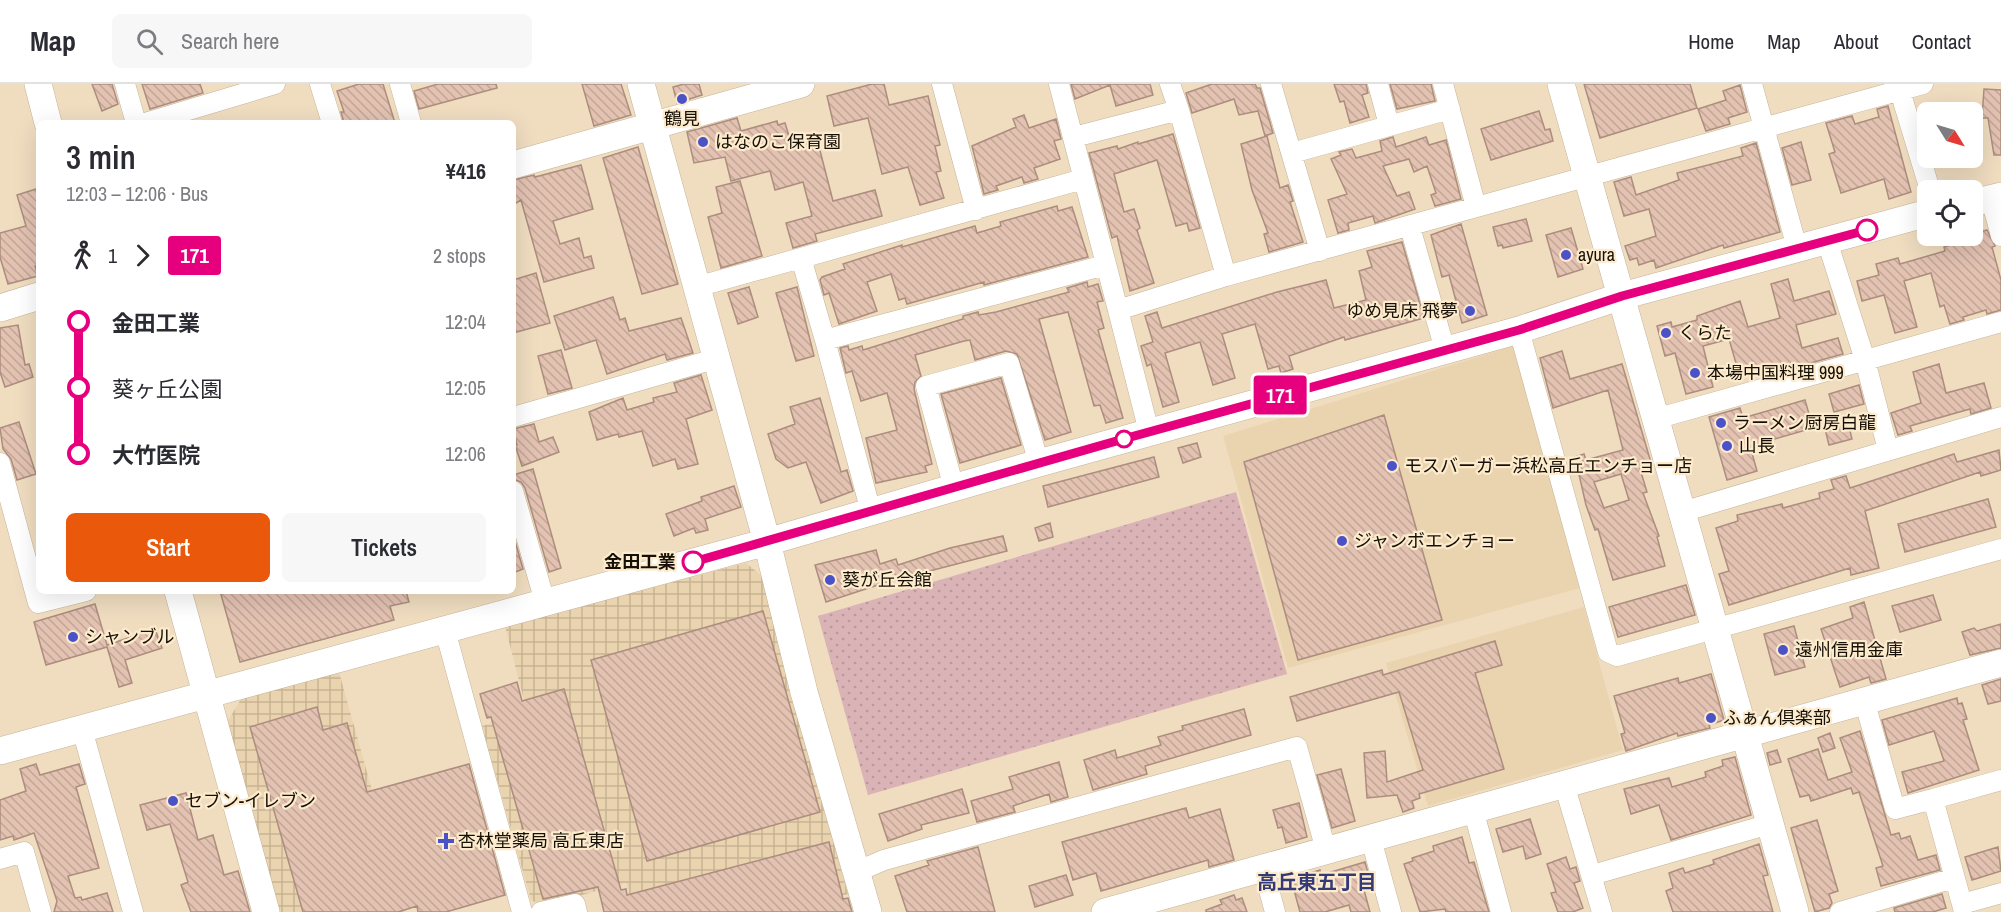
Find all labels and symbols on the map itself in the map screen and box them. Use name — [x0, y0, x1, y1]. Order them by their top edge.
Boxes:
marker: 鶴見 — [675, 92, 689, 106]
north arrow — [1917, 102, 1983, 168]
place label: 鶴見 — [664, 106, 700, 131]
place label: はなのこ保育園 — [715, 129, 841, 154]
marker: はなのこ保育園 — [696, 135, 710, 149]
unlabelled marker — [1856, 219, 1878, 241]
place label: ayura — [1578, 242, 1615, 267]
marker: ayura — [1559, 248, 1573, 262]
place label: ゆめ見床 飛夢 — [1346, 298, 1458, 323]
marker: ゆめ見床 飛夢 — [1463, 304, 1477, 318]
place label: くらた — [1678, 320, 1732, 345]
marker: くらた — [1659, 326, 1673, 340]
place label: 本場中国料理 999 — [1707, 360, 1844, 385]
marker: 本場中国料理 999 — [1688, 366, 1702, 380]
line badge: 171 — [1246, 376, 1314, 414]
place label: ラーメン厨房白龍 — [1733, 410, 1876, 435]
marker: ラーメン厨房白龍 — [1714, 416, 1728, 430]
unlabelled marker — [1115, 430, 1133, 448]
place label: 山長 — [1739, 433, 1775, 458]
marker: 山長 — [1720, 439, 1734, 453]
place label: モスバーガー浜松高丘エンチョー店 — [1404, 453, 1692, 478]
marker: モスバーガー浜松高丘エンチョー店 — [1385, 459, 1399, 473]
place label: ジャンボエンチョー — [1354, 528, 1515, 553]
marker: ジャンボエンチョー — [1335, 534, 1349, 548]
place label: 金田工業 — [604, 549, 676, 574]
marker: 金田工業 — [682, 551, 704, 573]
place label: 葵が丘会館 — [842, 567, 932, 592]
marker: 葵が丘会館 — [823, 573, 837, 587]
place label: シャンブル — [85, 624, 174, 649]
marker: シャンブル — [66, 630, 80, 644]
place label: 遠州信用金庫 — [1795, 637, 1903, 662]
marker: 遠州信用金庫 — [1776, 643, 1790, 657]
place label: ふぁん倶楽部 — [1723, 705, 1831, 730]
marker: ふぁん倶楽部 — [1704, 711, 1718, 725]
place label: セブン-イレブン — [185, 788, 316, 813]
marker: セブン-イレブン — [166, 794, 180, 808]
place label: 杏林堂薬局 高丘東店 — [458, 828, 624, 853]
marker: 杏林堂薬局 高丘東店 — [439, 834, 453, 848]
district label: 高丘東五丁目 — [1257, 868, 1377, 895]

